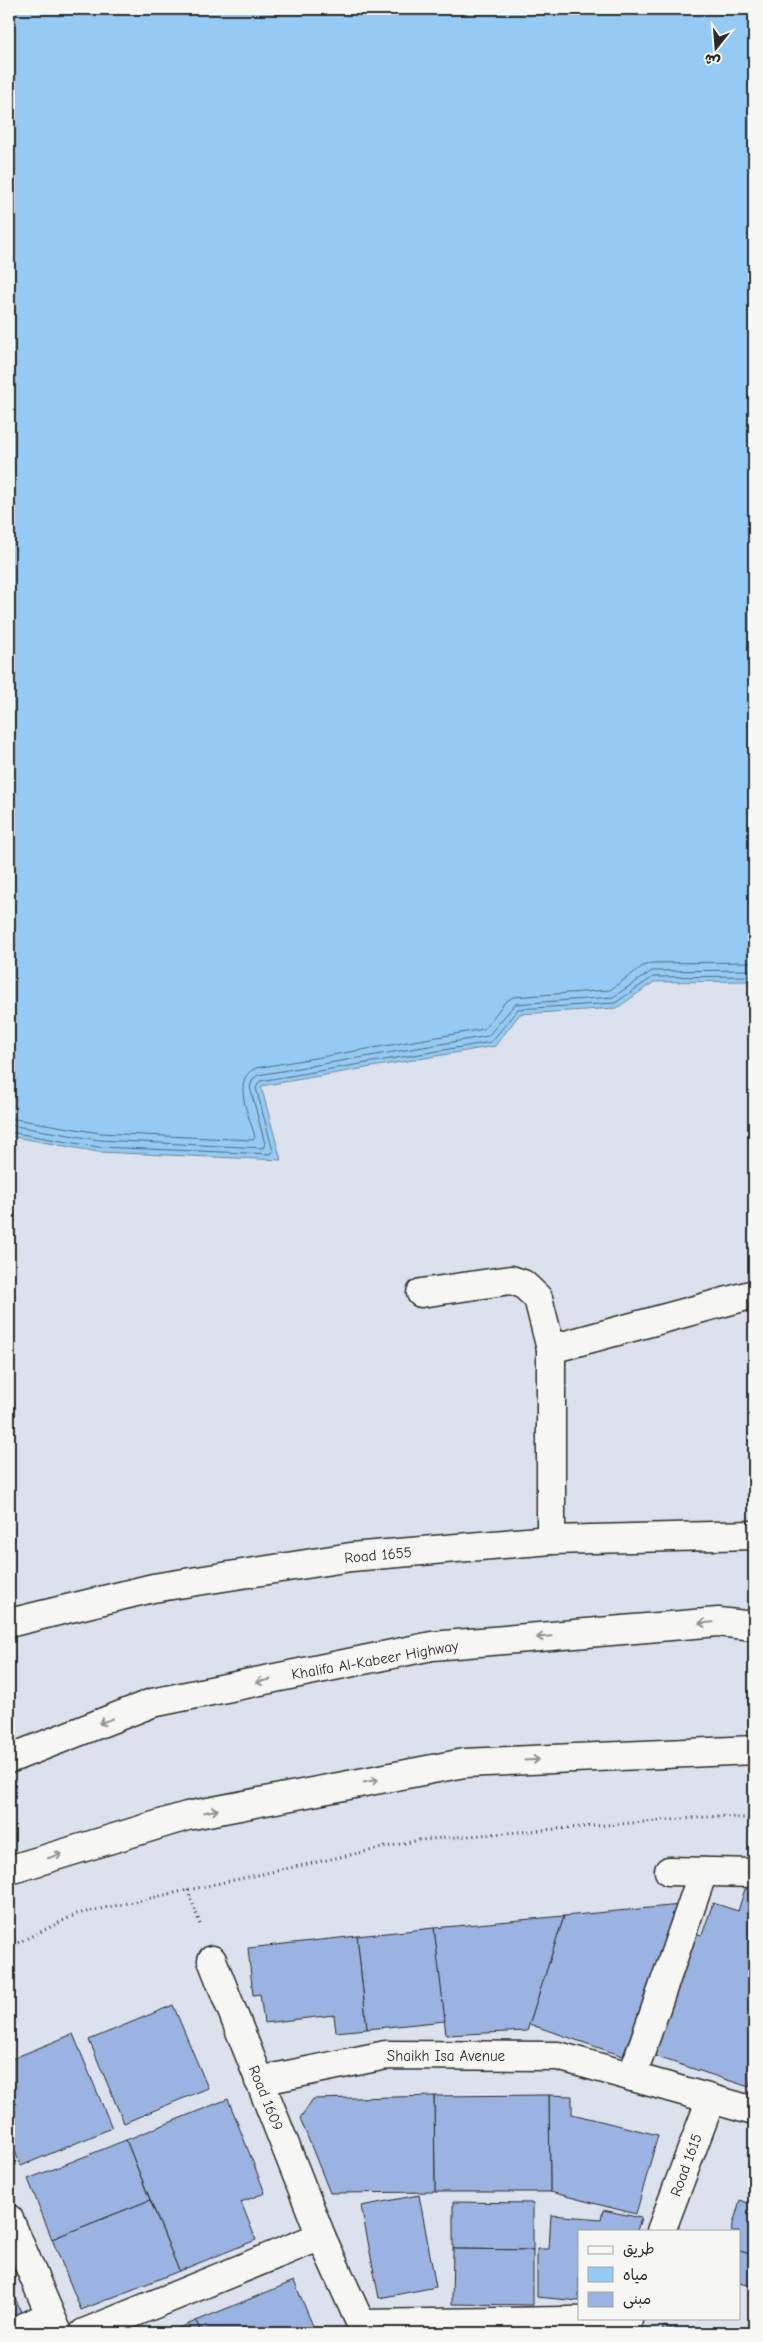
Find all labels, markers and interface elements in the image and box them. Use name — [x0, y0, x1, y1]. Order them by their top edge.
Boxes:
north arrow — [690, 22, 740, 72]
text: ش — [702, 50, 722, 70]
street label: Road 1655 — [343, 1543, 413, 1567]
one-way arrow — [698, 1618, 714, 1628]
one-way arrow — [536, 1632, 552, 1641]
street label: Khalifa Al-Kabeer Highway — [290, 1636, 460, 1684]
one-way arrow — [255, 1676, 271, 1686]
one-way arrow — [99, 1717, 114, 1726]
one-way arrow — [523, 1755, 539, 1764]
one-way arrow — [363, 1775, 379, 1785]
one-way arrow — [203, 1806, 219, 1816]
one-way arrow — [47, 1851, 63, 1861]
street label: Shaikh Isa Avenue — [387, 2047, 506, 2065]
street label: Road 1609 — [245, 2063, 287, 2133]
street label: Road 1615 — [666, 2131, 706, 2199]
legend — [578, 2230, 740, 2320]
text: طريق — [623, 2240, 655, 2258]
text: مياه — [623, 2266, 648, 2284]
text: مبنى — [623, 2290, 651, 2309]

